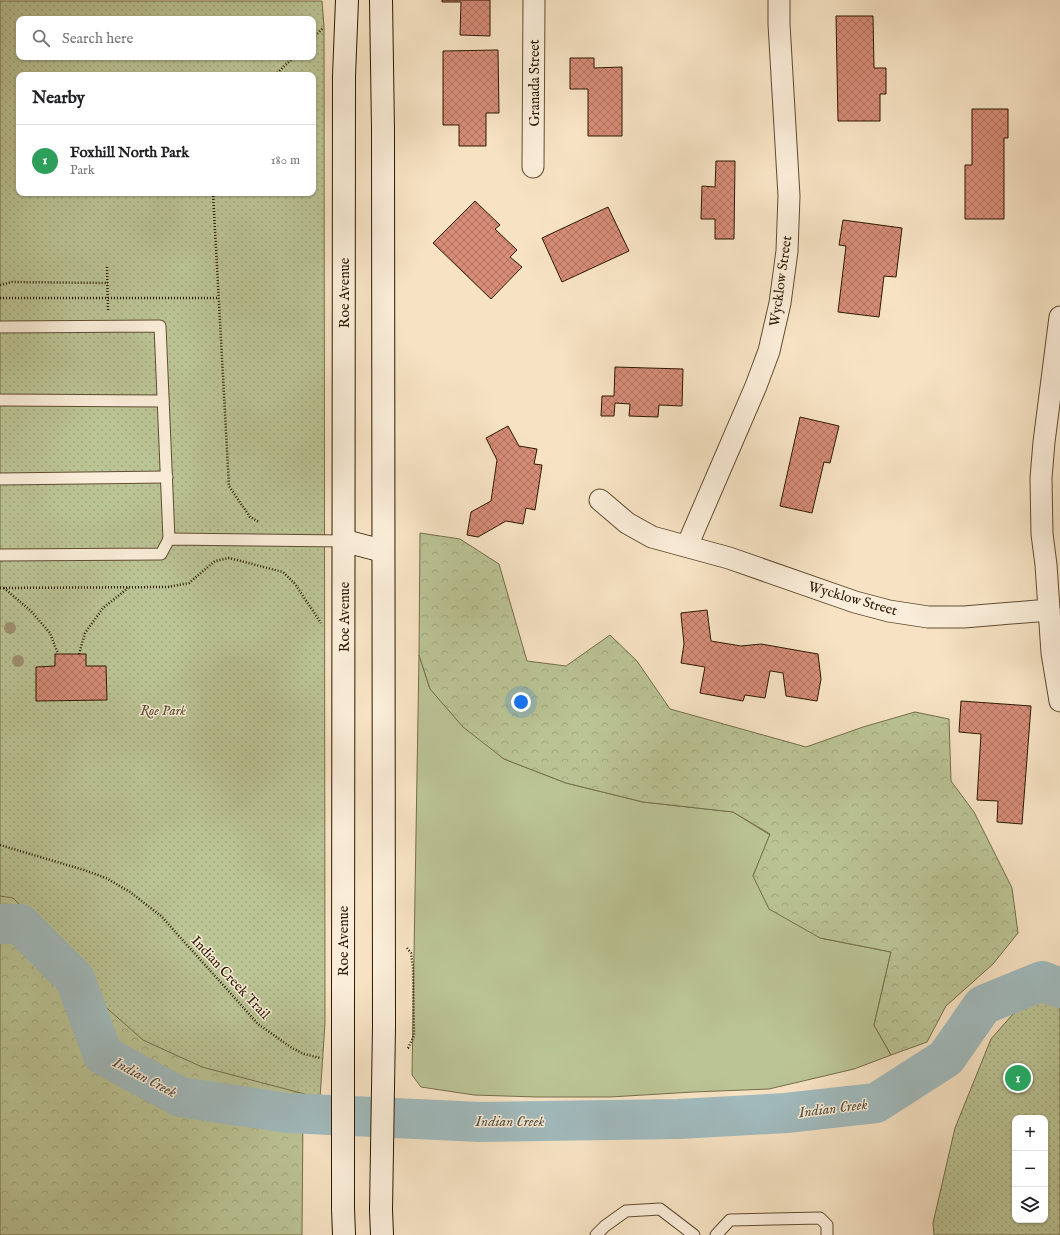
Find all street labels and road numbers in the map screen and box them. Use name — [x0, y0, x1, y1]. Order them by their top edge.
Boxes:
street label: Granada Street — [526, 39, 544, 127]
street label: Wycklow Street — [766, 234, 796, 328]
street label: Roe Avenue — [336, 257, 354, 328]
street label: Wycklow Street — [806, 578, 899, 620]
street label: Roe Avenue — [336, 581, 354, 652]
street label: Roe Avenue — [335, 905, 353, 976]
street label: Indian Creek Trail — [187, 932, 274, 1023]

